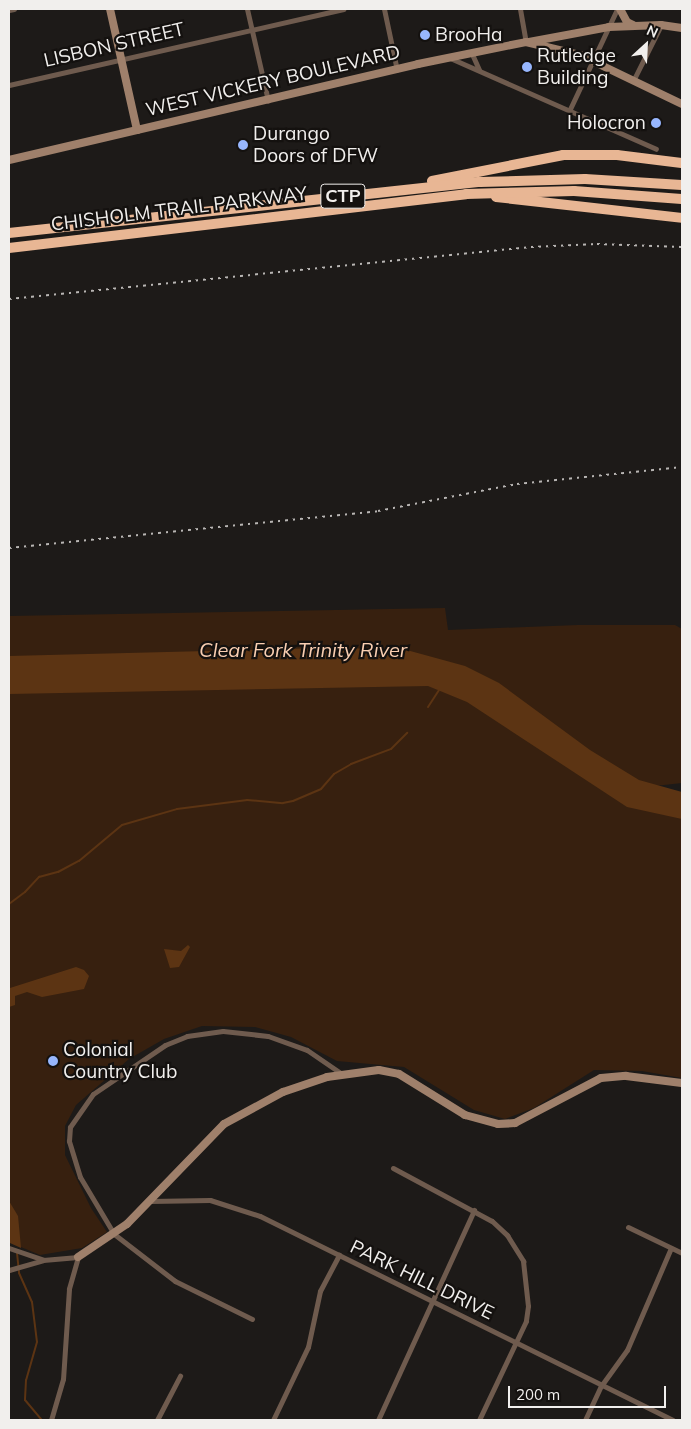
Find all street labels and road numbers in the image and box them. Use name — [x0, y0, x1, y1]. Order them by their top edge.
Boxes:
street label: LISBON STREET — [41, 18, 187, 72]
street label: WEST VICKERY BOULEVARD — [144, 41, 402, 121]
road number: CTP — [319, 180, 367, 212]
street label: CHISHOLM TRAIL PARKWAY — [50, 182, 308, 236]
street label: PARK HILL DRIVE — [346, 1235, 498, 1325]

